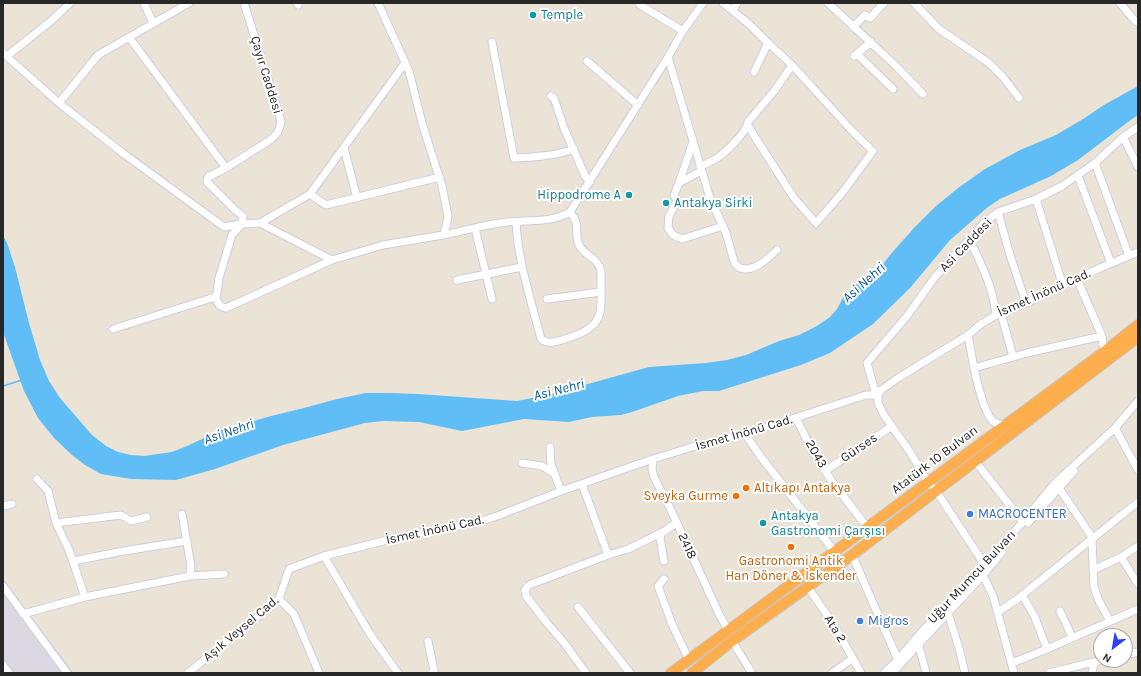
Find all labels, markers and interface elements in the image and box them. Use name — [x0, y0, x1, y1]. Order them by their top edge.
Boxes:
place label: Temple — [541, 7, 583, 23]
marker: Temple — [528, 10, 538, 20]
street label: Çayır Caddesi — [247, 34, 285, 116]
place label: Hippodrome A — [537, 187, 621, 203]
marker: Hippodrome A — [624, 190, 634, 200]
place label: Antakya Sirki — [674, 195, 752, 211]
marker: Antakya Sirki — [661, 198, 671, 208]
street label: Asi Caddesi — [936, 215, 996, 275]
water label: Asi Nehri — [839, 259, 889, 307]
street label: İsmet İnönü Cad. — [995, 266, 1093, 320]
water label: Asi Nehri — [532, 376, 586, 404]
street label: İsmet İnönü Cad. — [694, 412, 794, 454]
water label: Asi Nehri — [202, 416, 256, 448]
street label: Atatürk 10 Bulvarı — [889, 422, 981, 498]
street label: Gürses — [838, 430, 880, 466]
street label: 2043 — [802, 437, 830, 471]
place label: Altıkapı Antakya — [754, 480, 851, 496]
marker: Altıkapı Antakya — [741, 483, 751, 493]
place label: Sveyka Gurme — [644, 488, 728, 504]
marker: Sveyka Gurme — [731, 491, 741, 501]
place label: MACROCENTER — [978, 506, 1067, 522]
place label: Antakya Gastronomi Çarşısı — [771, 508, 885, 539]
marker: MACROCENTER — [965, 509, 975, 519]
street label: İsmet İnönü Cad. — [385, 512, 485, 548]
marker: Antakya Gastronomi Çarşısı — [758, 518, 768, 528]
street label: Uğur Mumcu Bulvarı — [925, 527, 1019, 627]
street label: 2418 — [674, 530, 700, 562]
marker: Gastronomi Antik Han Döner & İskender — [786, 542, 796, 552]
place label: Gastronomi Antik Han Döner & İskender — [725, 553, 857, 584]
street label: Aşık Veysel Cad. — [200, 593, 282, 665]
street label: Ata 2 — [820, 612, 850, 646]
place label: Migros — [868, 613, 909, 629]
marker: Migros — [855, 616, 865, 626]
north arrow — [1093, 628, 1133, 668]
text: N — [1100, 650, 1114, 665]

